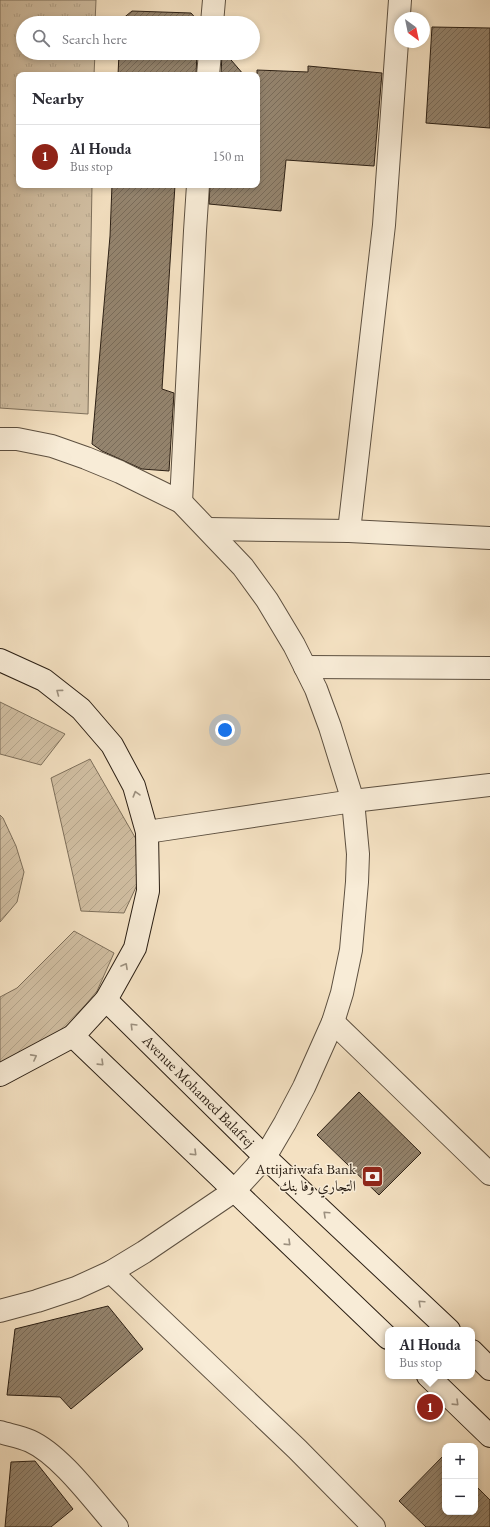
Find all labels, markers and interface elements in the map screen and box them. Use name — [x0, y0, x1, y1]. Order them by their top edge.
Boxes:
north arrow — [394, 12, 430, 48]
search box — [16, 16, 260, 60]
icon: search — [30, 27, 52, 49]
text: Search here — [62, 29, 127, 48]
text: Nearby — [32, 87, 84, 109]
text: Al Houda — [70, 139, 131, 158]
text: 1 — [42, 148, 48, 165]
text: 150 m — [213, 148, 244, 165]
text: Bus stop — [70, 158, 113, 175]
one-way arrow — [57, 690, 64, 697]
your location — [215, 720, 235, 740]
one-way arrow — [132, 791, 141, 798]
one-way arrow — [120, 963, 128, 970]
one-way arrow — [130, 1023, 138, 1031]
street label: Avenue Mohamed Balafrej — [138, 1030, 259, 1151]
one-way arrow — [30, 1054, 37, 1061]
one-way arrow — [96, 1058, 104, 1066]
one-way arrow — [189, 1148, 197, 1156]
place label: Attijariwafa Bank التجاري وفا بنك — [254, 1159, 357, 1198]
bank icon: Attijariwafa Bank التجاري وفا بنك — [359, 1164, 385, 1190]
one-way arrow — [323, 1211, 331, 1219]
one-way arrow — [283, 1238, 291, 1246]
one-way arrow — [418, 1300, 426, 1308]
popup — [385, 1327, 475, 1379]
text: Al Houda — [399, 1335, 461, 1354]
text: Bus stop — [399, 1354, 442, 1371]
pin: 1 — [417, 1392, 443, 1422]
one-way arrow — [451, 1398, 459, 1406]
map controls — [442, 1443, 478, 1515]
button: + — [442, 1443, 478, 1479]
button: − — [442, 1479, 478, 1515]

